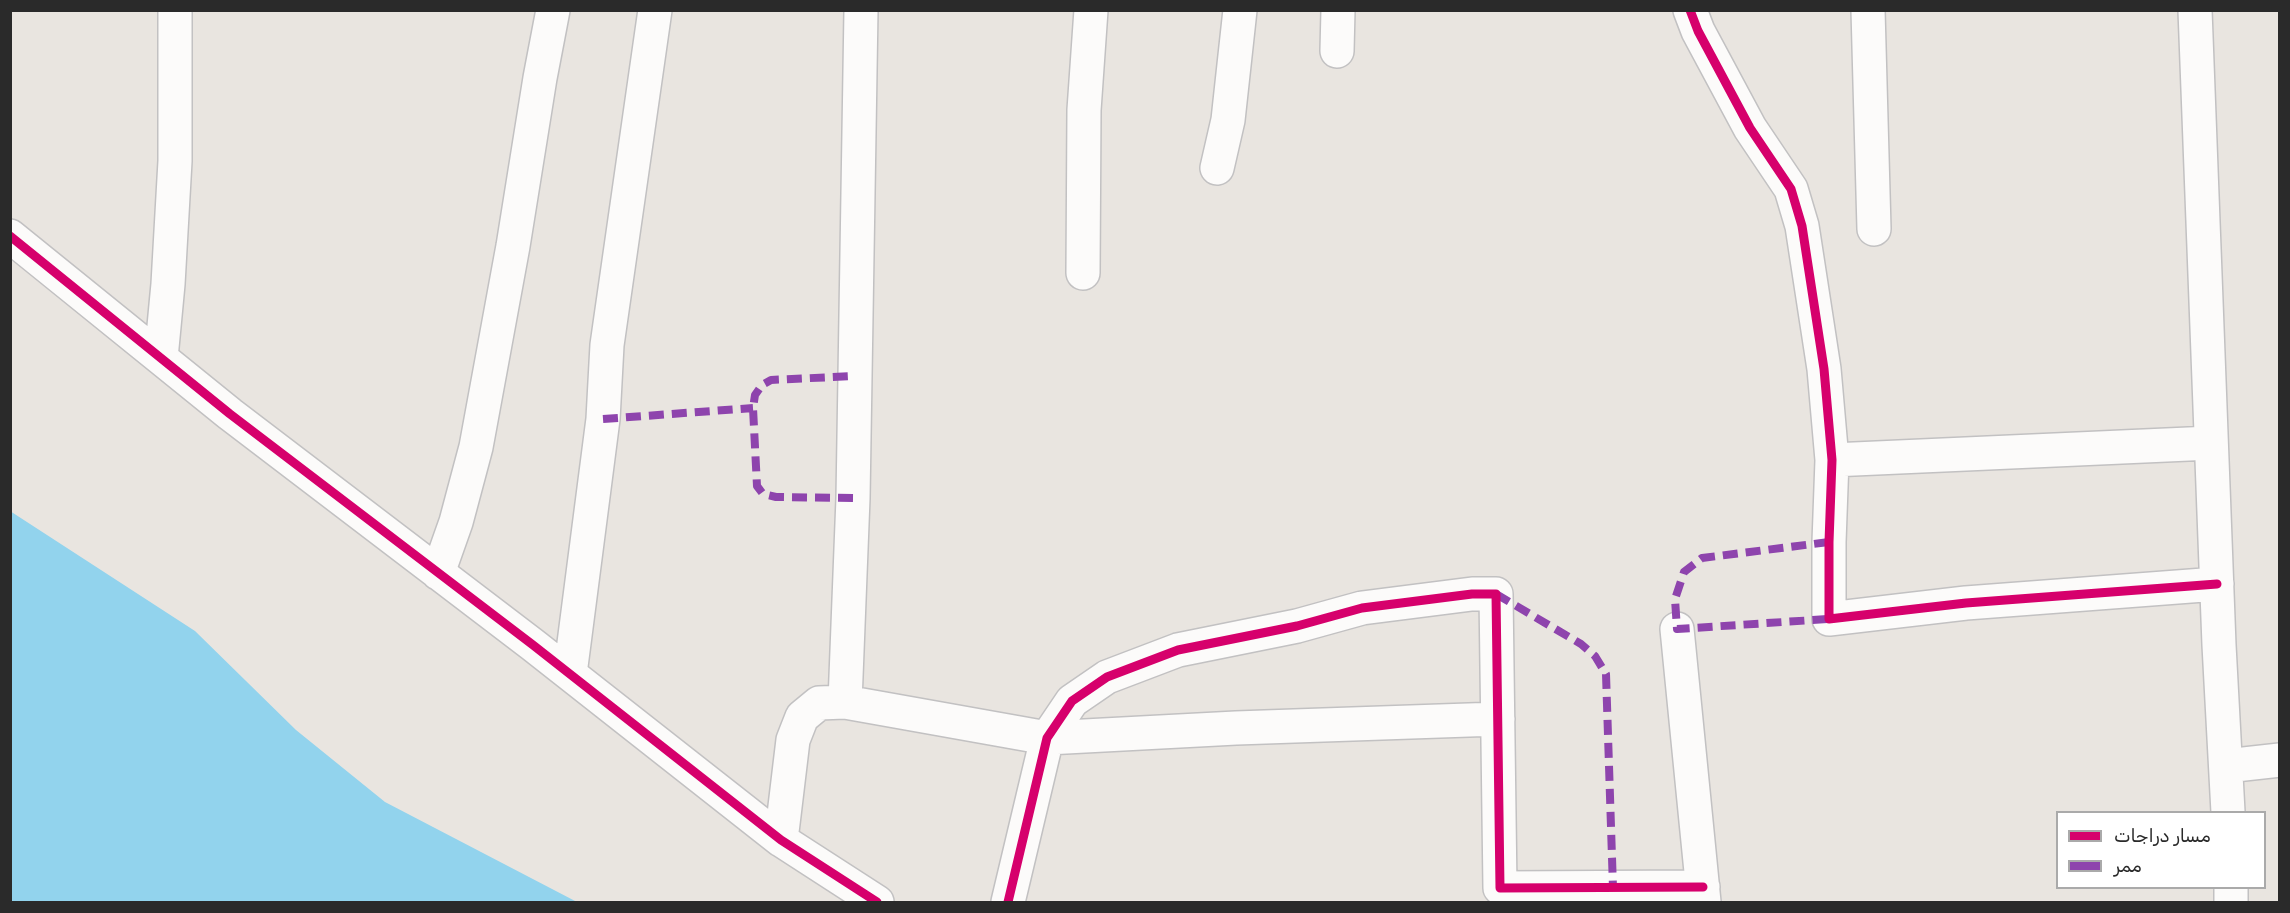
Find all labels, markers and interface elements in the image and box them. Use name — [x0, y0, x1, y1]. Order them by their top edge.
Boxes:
legend — [2056, 811, 2266, 889]
text: مسار دراجات — [2114, 825, 2211, 847]
text: ممر — [2114, 855, 2142, 877]

